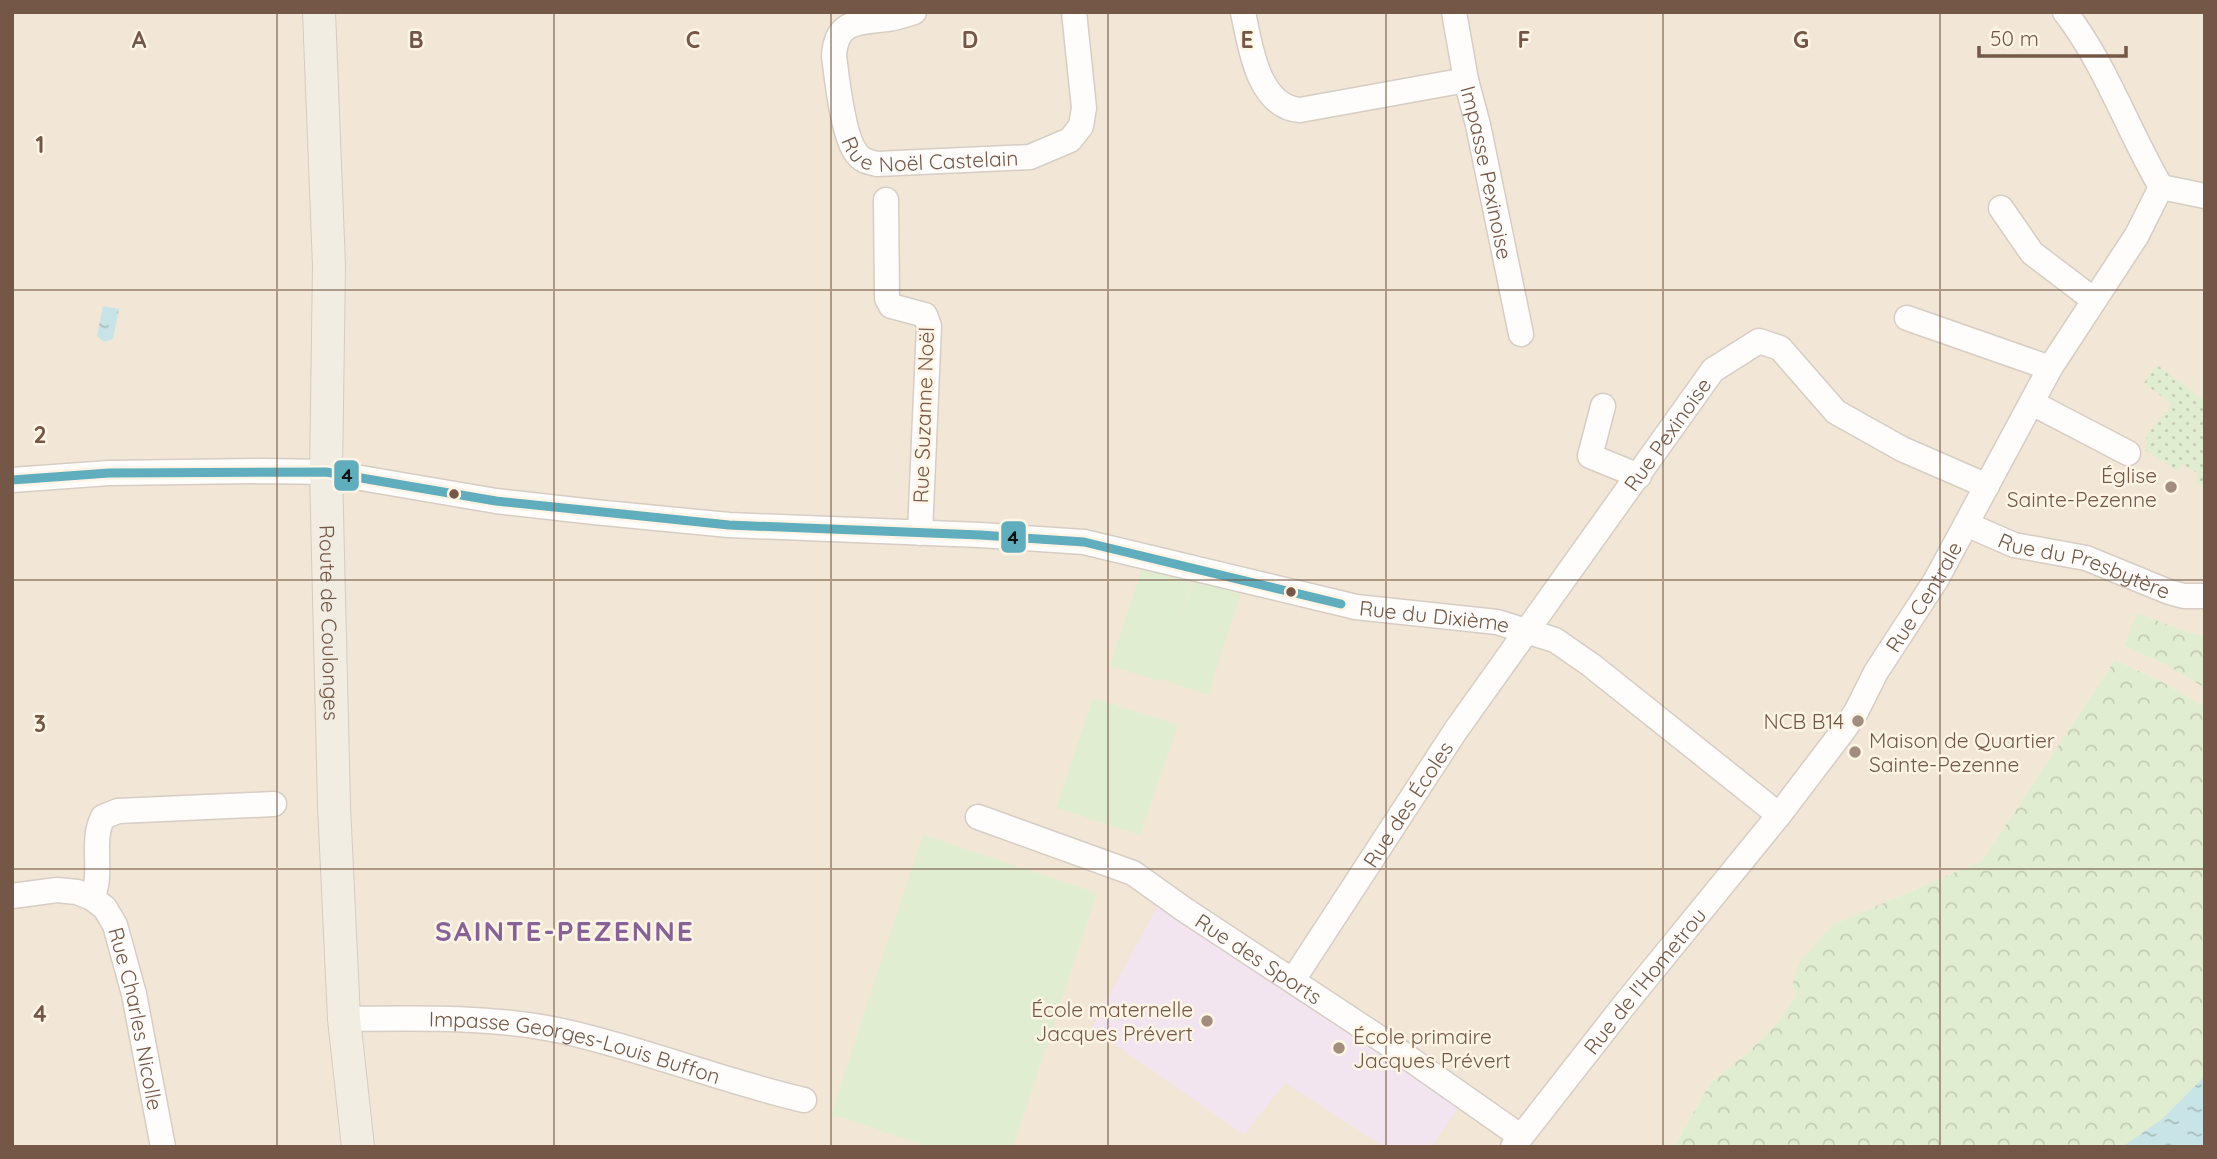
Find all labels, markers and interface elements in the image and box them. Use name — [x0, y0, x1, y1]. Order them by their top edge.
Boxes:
scale bar — [1979, 14, 2126, 58]
text: A — [132, 25, 147, 54]
text: B — [408, 25, 424, 54]
text: C — [686, 25, 700, 54]
text: D — [962, 25, 978, 54]
text: E — [1240, 25, 1254, 54]
text: F — [1518, 25, 1530, 54]
text: G — [1793, 25, 1809, 54]
text: 50 m — [1990, 25, 2039, 51]
street label: Impasse Pexinoise — [1455, 83, 1518, 262]
text: 1 — [36, 130, 44, 159]
street label: Rue Noël Castelain — [836, 132, 1019, 177]
street label: Rue Suzanne Noël — [907, 326, 939, 504]
street label: Rue Pexinoise — [1618, 372, 1717, 496]
text: 2 — [33, 420, 47, 449]
line badge: 4 — [333, 459, 360, 492]
place label: Église Sainte-Pezenne — [2007, 462, 2157, 512]
text: 4 — [341, 463, 353, 487]
marker: Église Sainte-Pezenne — [2163, 479, 2179, 495]
unlabelled marker — [447, 487, 461, 501]
line badge: 4 — [1000, 520, 1027, 554]
street label: Route de Coulonges — [314, 525, 345, 721]
text: 4 — [1007, 525, 1019, 549]
street label: Rue du Presbytère — [1994, 527, 2174, 604]
street label: Rue Centrale — [1880, 537, 1967, 657]
unlabelled marker — [1284, 585, 1298, 599]
street label: Rue du Dixième — [1358, 594, 1513, 638]
place label: NCB B14 — [1763, 708, 1844, 734]
text: 3 — [34, 709, 46, 738]
marker: NCB B14 — [1850, 713, 1866, 729]
place label: Maison de Quartier Sainte-Pezenne — [1869, 727, 2055, 777]
street label: Rue des Écoles — [1357, 736, 1458, 872]
marker: Maison de Quartier Sainte-Pezenne — [1847, 744, 1863, 760]
street label: Rue de l'Hometrou — [1578, 902, 1711, 1059]
street label: Rue des Sports — [1191, 907, 1327, 1010]
district label: SAINTE-PEZENNE — [435, 913, 695, 948]
street label: Rue Charles Nicolle — [103, 924, 169, 1112]
place label: École maternelle Jacques Prévert — [1031, 996, 1193, 1046]
text: 4 — [33, 999, 47, 1028]
street label: Impasse Georges-Louis Buffon — [429, 1005, 724, 1089]
marker: École maternelle Jacques Prévert — [1199, 1013, 1215, 1029]
place label: École primaire Jacques Prévert — [1353, 1023, 1511, 1073]
marker: École primaire Jacques Prévert — [1331, 1040, 1347, 1056]

